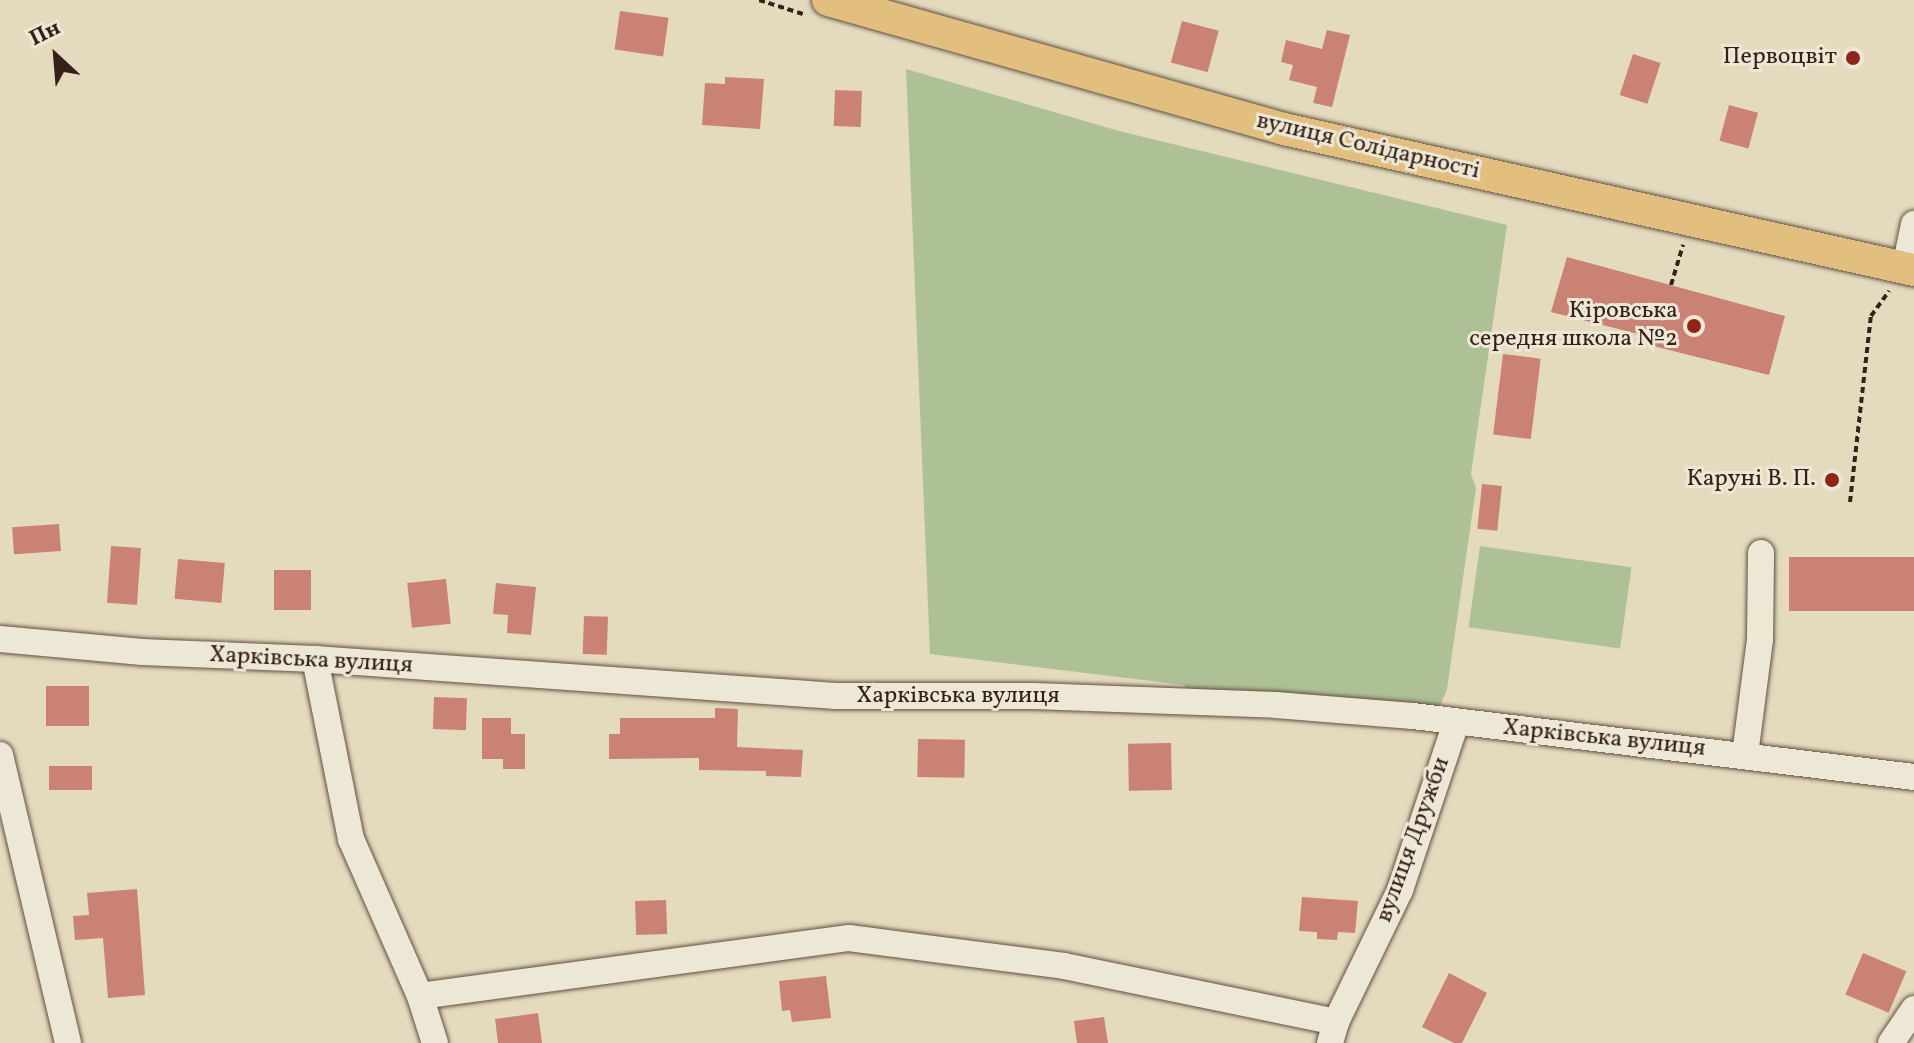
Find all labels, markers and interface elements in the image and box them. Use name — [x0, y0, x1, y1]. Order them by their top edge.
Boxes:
text: Пн — [24, 13, 66, 55]
north arrow — [16, 16, 96, 96]
place label: Первоцвіт — [1723, 44, 1837, 72]
marker: Первоцвіт — [1844, 49, 1862, 67]
street label: вулиця Солідарності — [1254, 107, 1482, 187]
place label: Кіровська середня школа №2 — [1469, 298, 1678, 354]
marker: Кіровська середня школа №2 — [1685, 317, 1703, 335]
place label: Каруні В. П. — [1686, 466, 1816, 494]
marker: Каруні В. П. — [1823, 471, 1841, 489]
street label: Харківська вулиця — [209, 641, 413, 681]
street label: Харківська вулиця — [856, 683, 1060, 711]
street label: Харківська вулиця — [1501, 714, 1707, 764]
street label: вулиця Дружби — [1371, 753, 1457, 927]

